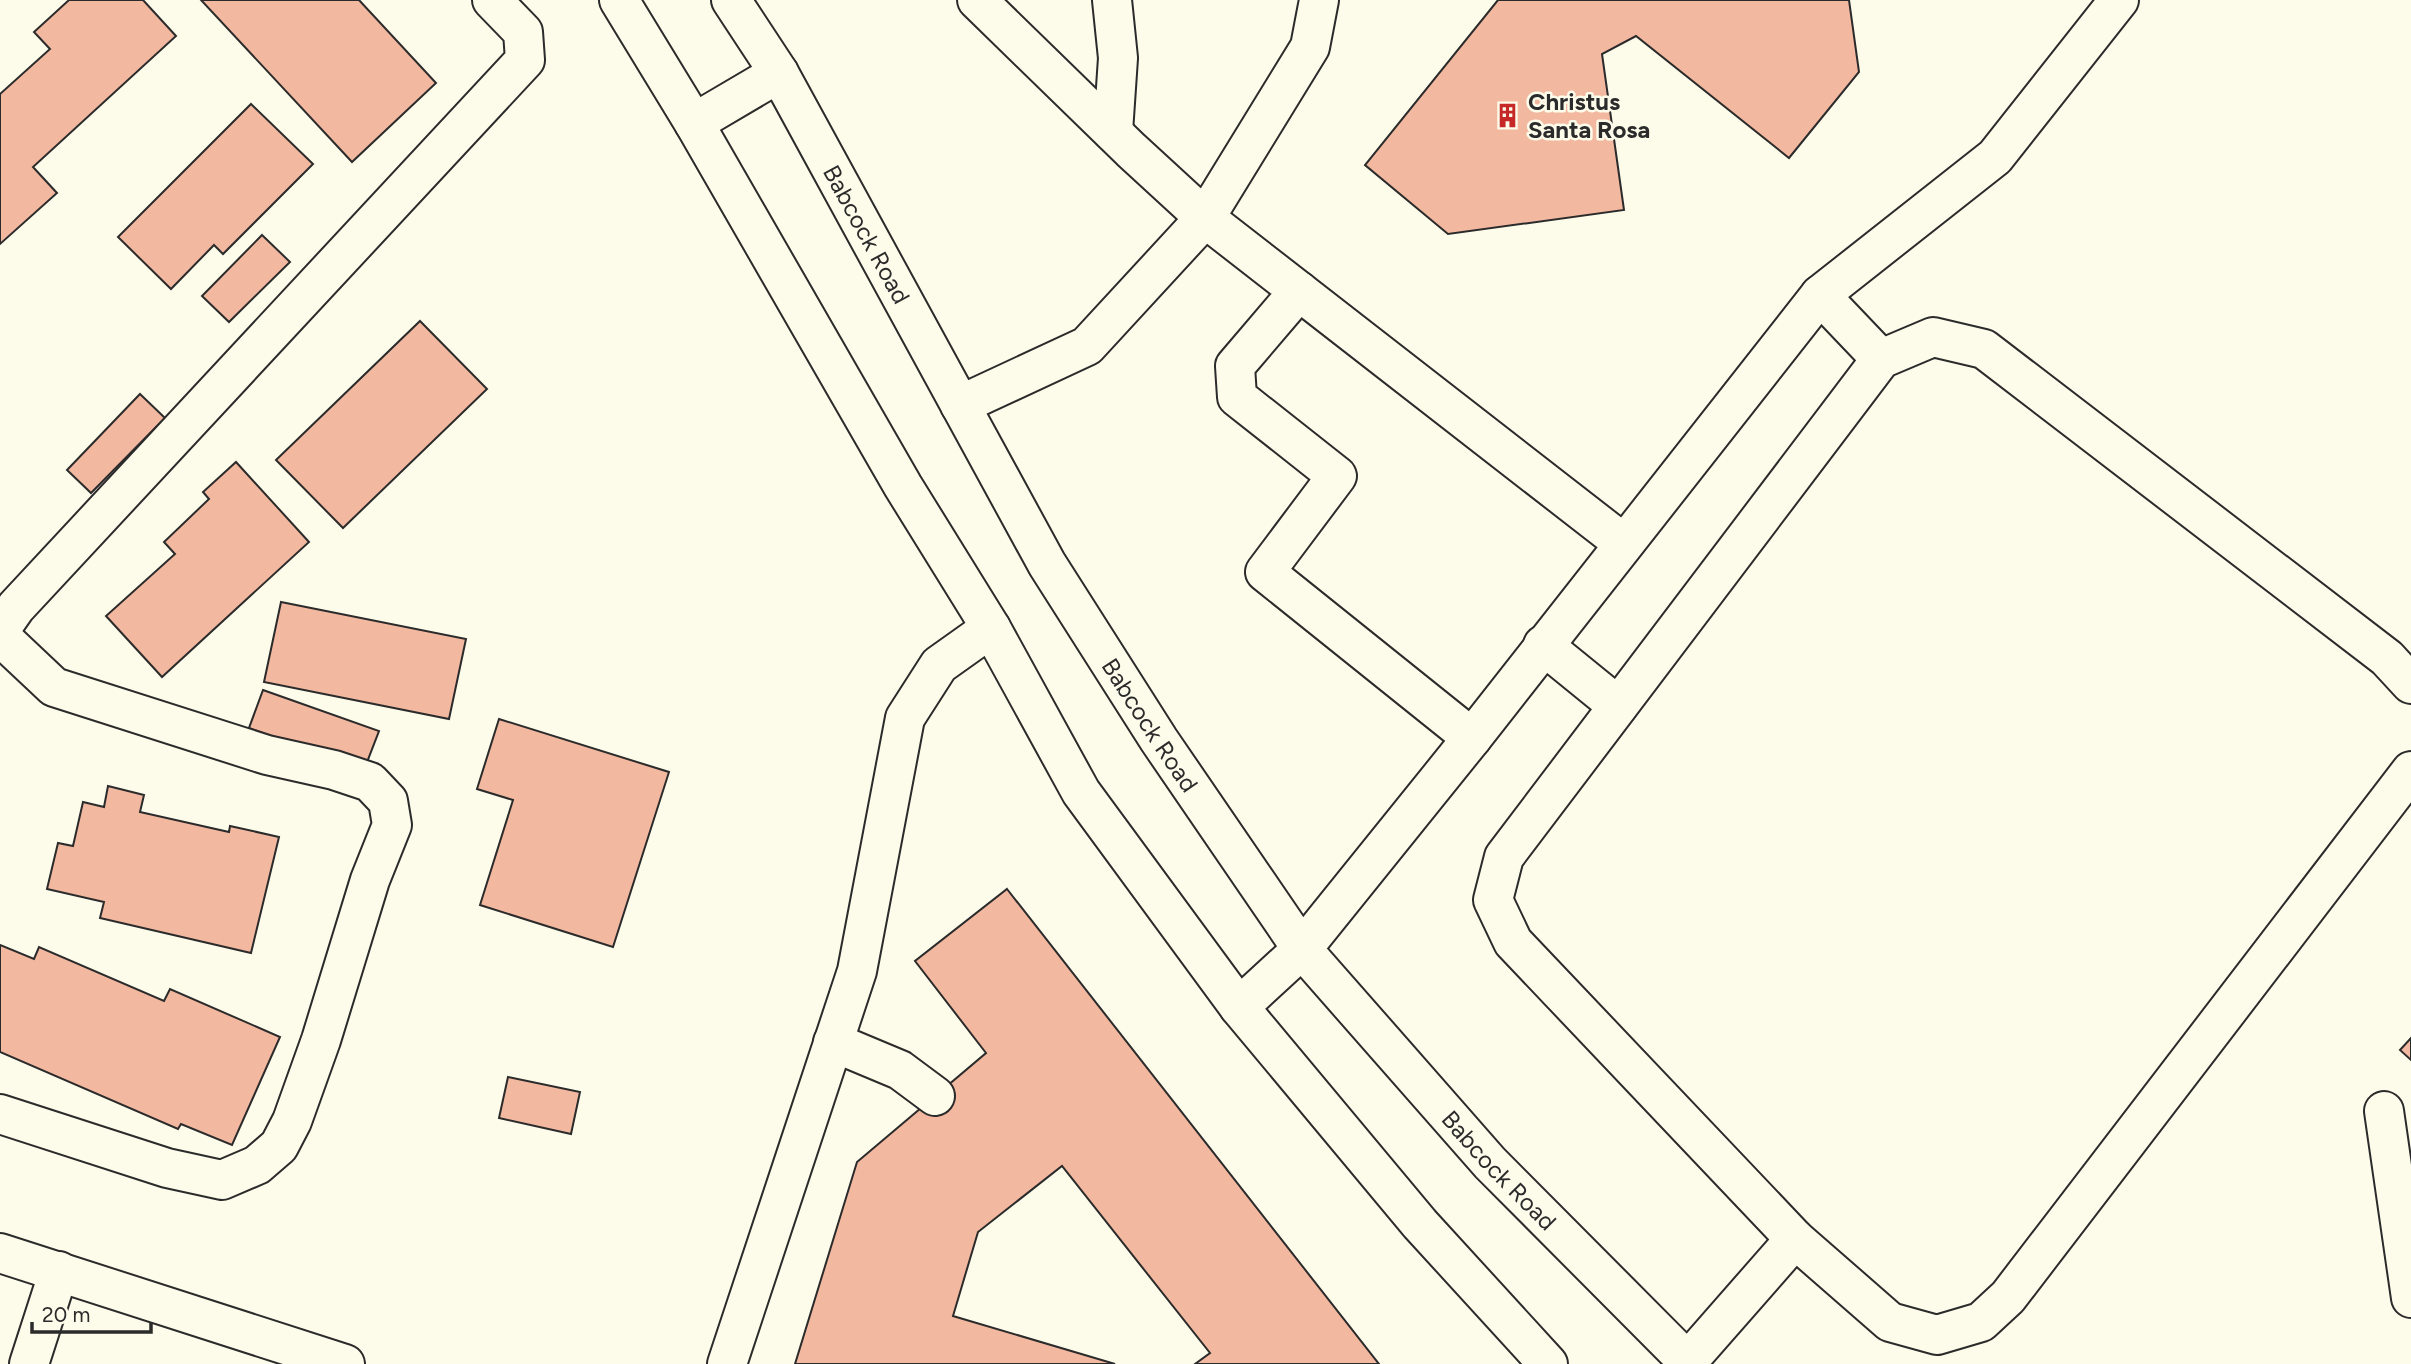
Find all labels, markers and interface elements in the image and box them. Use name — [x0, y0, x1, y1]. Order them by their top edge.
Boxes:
place label: Christus Santa Rosa — [1528, 87, 1650, 144]
building icon: Christus Santa Rosa — [1494, 101, 1522, 129]
street label: Babcock Road — [817, 160, 917, 309]
street label: Babcock Road — [1096, 653, 1205, 797]
street label: Babcock Road — [1436, 1104, 1563, 1236]
scale bar — [32, 1290, 150, 1334]
text: 20 m — [42, 1302, 90, 1327]

